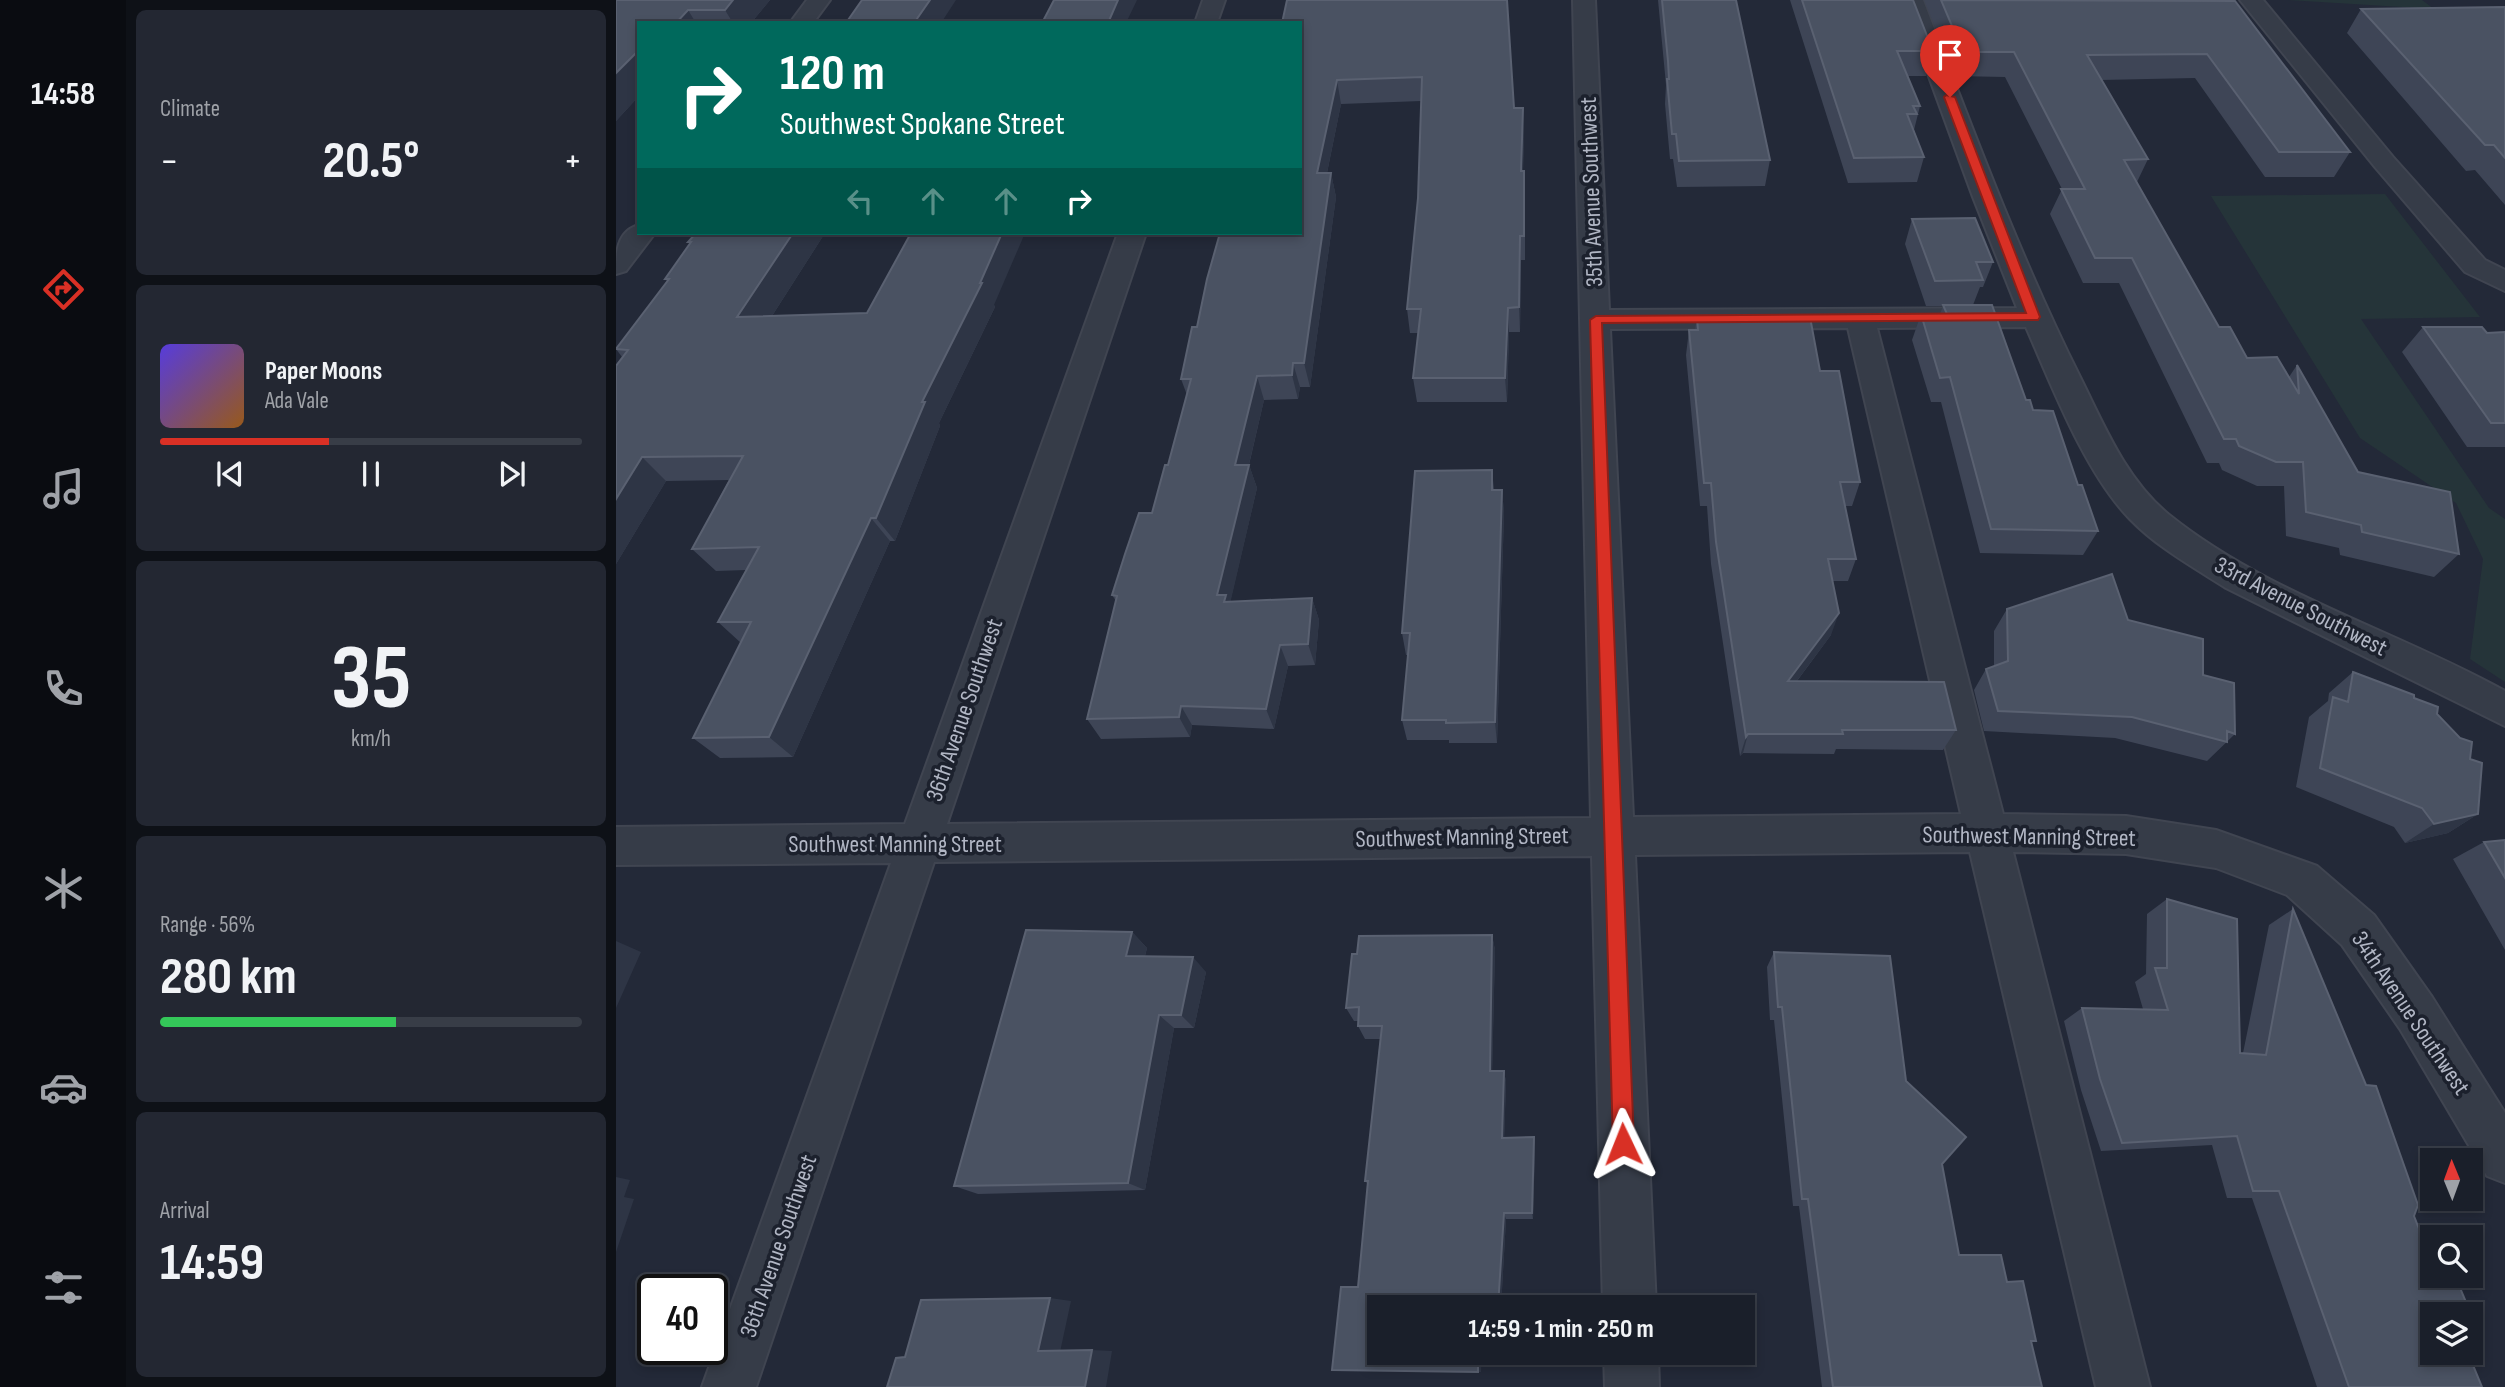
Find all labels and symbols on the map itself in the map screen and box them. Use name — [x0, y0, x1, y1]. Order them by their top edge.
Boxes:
pin — [1920, 25, 1980, 97]
street label: 35th Avenue Southwest — [1574, 96, 1609, 288]
street label: 33rd Avenue Southwest — [2210, 550, 2392, 662]
street label: 36th Avenue Southwest — [920, 615, 1009, 805]
street label: Southwest Manning Street — [1922, 820, 2136, 853]
street label: Southwest Manning Street — [1355, 821, 1569, 854]
street label: Southwest Manning Street — [788, 830, 1002, 859]
street label: 34th Avenue Southwest — [2345, 926, 2476, 1101]
position arrow — [1586, 1107, 1660, 1181]
north arrow — [2420, 1148, 2483, 1211]
street label: 36th Avenue Southwest — [734, 1151, 823, 1341]
speed limit sign: 40 — [637, 1274, 728, 1365]

